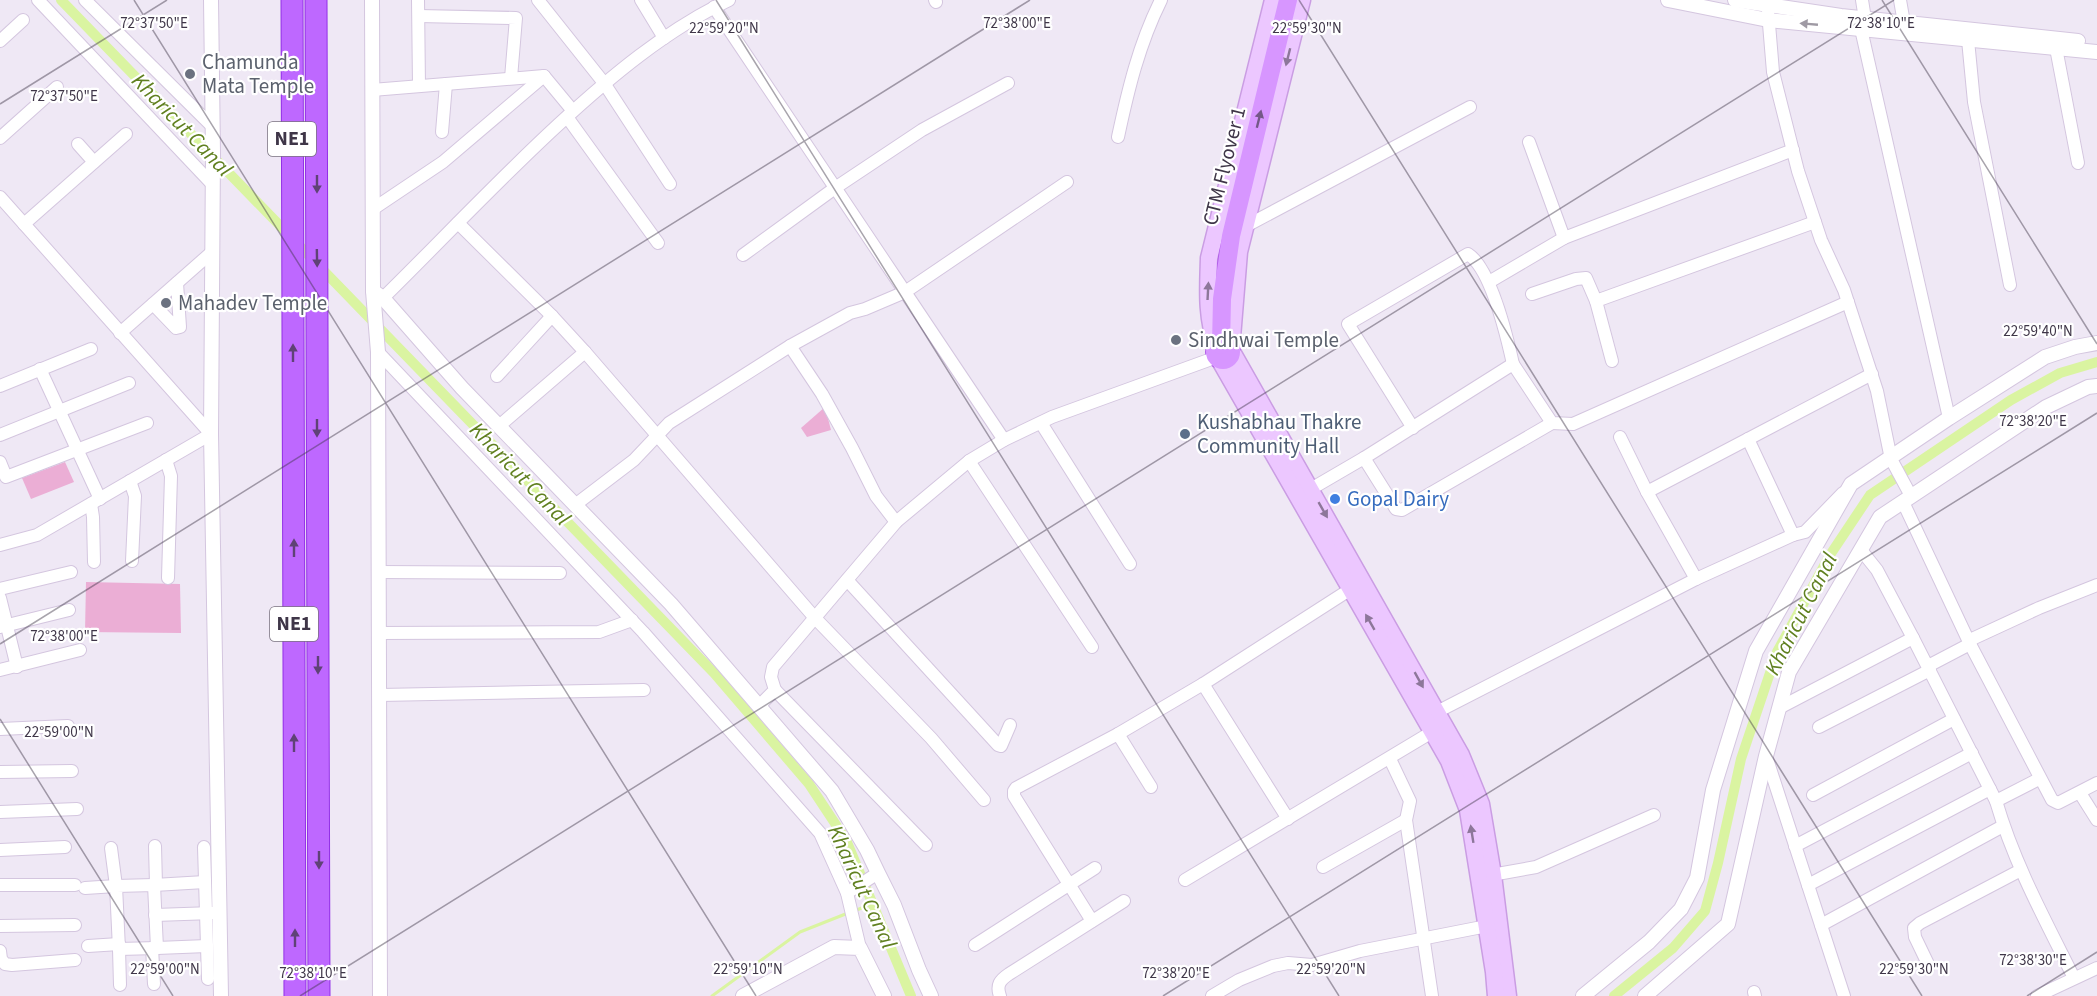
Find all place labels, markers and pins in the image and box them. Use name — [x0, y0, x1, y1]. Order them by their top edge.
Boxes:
place label: Chamunda Mata Temple — [202, 47, 314, 101]
marker: Chamunda Mata Temple — [183, 67, 197, 81]
place label: Mahadev Temple — [178, 288, 327, 318]
marker: Mahadev Temple — [159, 296, 173, 310]
place label: Sindhwai Temple — [1188, 325, 1339, 355]
marker: Sindhwai Temple — [1169, 333, 1183, 347]
place label: Kushabhau Thakre Community Hall — [1197, 407, 1362, 461]
marker: Kushabhau Thakre Community Hall — [1178, 427, 1192, 441]
place label: Gopal Dairy — [1347, 484, 1449, 514]
marker: Gopal Dairy — [1328, 492, 1342, 506]

